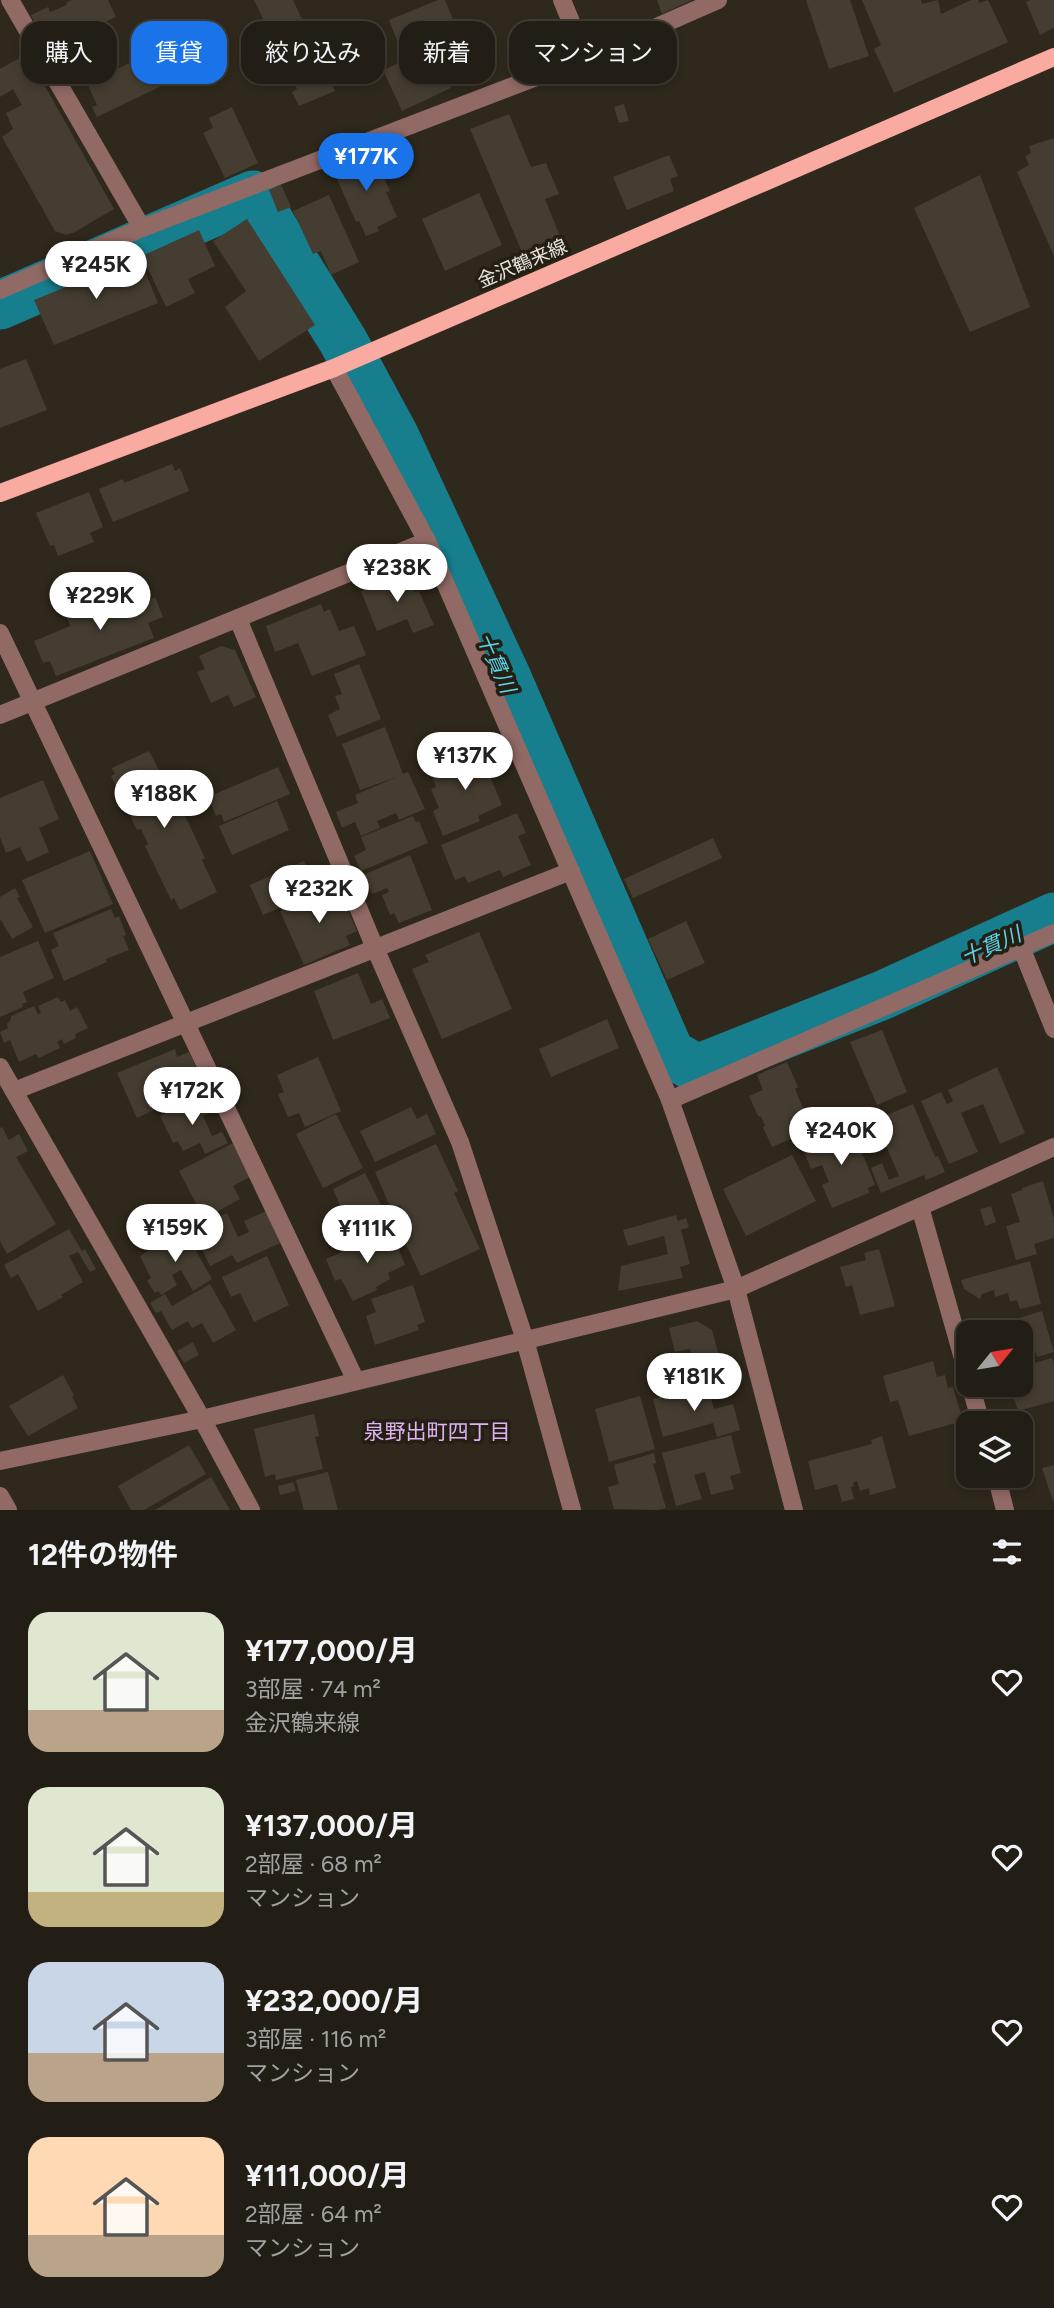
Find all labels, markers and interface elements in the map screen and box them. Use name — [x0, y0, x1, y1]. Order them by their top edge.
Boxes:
chip: 購入 — [21, 21, 117, 84]
chip: 賃貸 — [131, 21, 227, 84]
chip: 絞り込み — [241, 21, 385, 84]
chip: 新着 — [399, 21, 495, 84]
chip: マンション — [509, 21, 677, 84]
pin: ¥177K — [317, 134, 415, 193]
text: ¥177K — [334, 142, 398, 170]
street label: 金沢鶴来線 — [474, 234, 570, 293]
pin: ¥245K — [47, 242, 145, 301]
text: ¥245K — [61, 250, 131, 278]
pin: ¥238K — [348, 544, 446, 604]
text: ¥238K — [362, 553, 432, 581]
pin: ¥229K — [51, 572, 149, 632]
text: ¥229K — [65, 581, 135, 609]
water label: 十貫川 — [472, 629, 522, 698]
pin: ¥137K — [416, 732, 514, 792]
text: ¥137K — [433, 741, 497, 769]
pin: ¥188K — [115, 770, 213, 830]
text: ¥188K — [131, 779, 197, 807]
pin: ¥232K — [270, 866, 368, 925]
text: ¥232K — [285, 874, 353, 902]
water label: 十貫川 — [957, 920, 1026, 970]
pin: ¥172K — [143, 1068, 241, 1127]
text: ¥172K — [160, 1076, 224, 1104]
pin: ¥240K — [792, 1108, 890, 1167]
text: ¥240K — [805, 1116, 877, 1144]
pin: ¥159K — [126, 1204, 224, 1264]
pin: ¥111K — [318, 1206, 416, 1265]
text: ¥159K — [142, 1213, 208, 1241]
text: ¥111K — [338, 1214, 396, 1242]
north arrow — [956, 1320, 1032, 1396]
map controls — [956, 1320, 1033, 1488]
pin: ¥181K — [645, 1354, 743, 1413]
text: ¥181K — [663, 1362, 725, 1390]
button: layers — [956, 1411, 1033, 1488]
district label: 泉野出町四丁目 — [364, 1419, 511, 1444]
icon: filters — [988, 1533, 1026, 1571]
text: 12件の物件 — [28, 1536, 178, 1573]
text: ¥177,000/月 — [245, 1632, 418, 1669]
icon: home — [84, 1640, 168, 1724]
icon: heart — [988, 1663, 1026, 1701]
text: 3部屋 · 74 m² — [245, 1675, 381, 1703]
text: 金沢鶴来線 — [245, 1709, 360, 1737]
text: ¥137,000/月 — [245, 1807, 418, 1844]
icon: home — [84, 1815, 168, 1899]
icon: heart — [988, 1838, 1026, 1876]
text: 2部屋 · 68 m² — [245, 1850, 382, 1878]
text: マンション — [245, 1884, 360, 1912]
text: ¥232,000/月 — [245, 1982, 423, 2019]
icon: home — [84, 1990, 168, 2074]
icon: heart — [988, 2013, 1026, 2051]
text: 3部屋 · 116 m² — [245, 2025, 386, 2053]
text: マンション — [245, 2059, 360, 2087]
text: ¥111,000/月 — [245, 2157, 410, 2194]
icon: home — [84, 2165, 168, 2249]
icon: heart — [988, 2188, 1026, 2226]
text: 2部屋 · 64 m² — [245, 2200, 382, 2228]
text: マンション — [245, 2234, 360, 2262]

